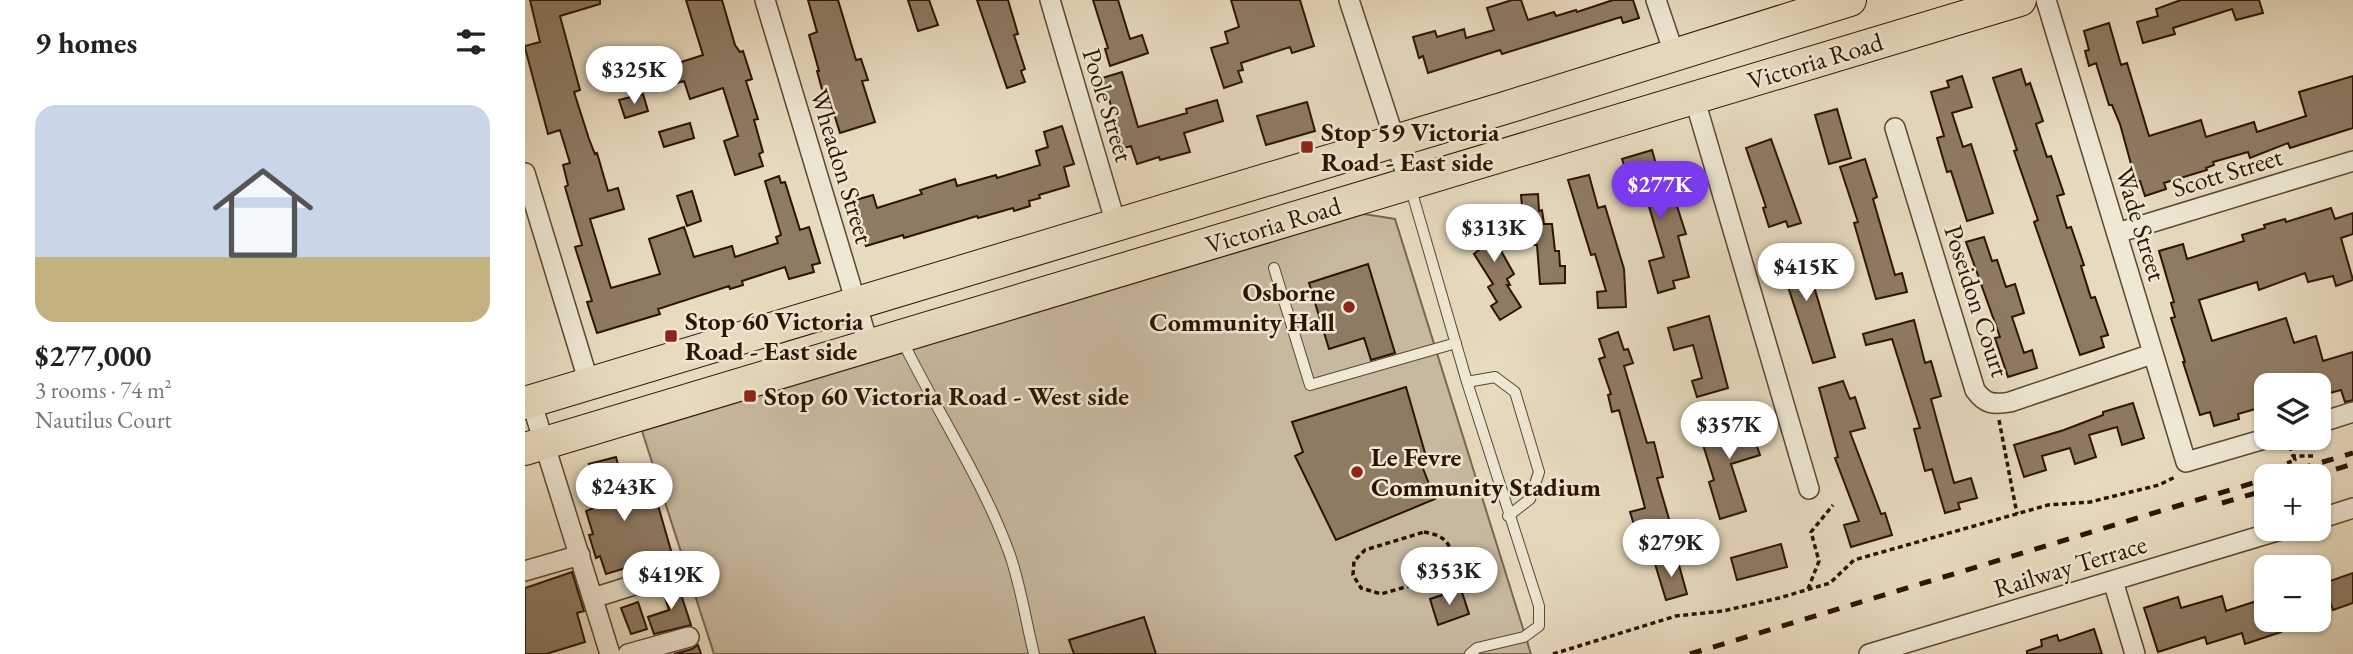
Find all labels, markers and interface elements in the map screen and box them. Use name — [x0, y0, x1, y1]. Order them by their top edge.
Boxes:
text: 9 homes — [35, 23, 137, 62]
icon: filters — [452, 23, 490, 61]
street label: Victoria Road — [1743, 24, 1888, 98]
street label: Poole Street — [1075, 44, 1141, 166]
pin: $325K — [585, 46, 683, 106]
text: $325K — [602, 54, 666, 84]
street label: Wheadon Street — [802, 85, 882, 247]
place label: Stop 59 Victoria Road - East side — [1321, 115, 1500, 179]
marker: Stop 59 Victoria Road - East side — [1299, 139, 1315, 155]
street label: Scott Street — [2168, 139, 2286, 205]
icon: home — [200, 150, 326, 276]
pin: $277K — [1611, 162, 1709, 221]
street label: Wade Street — [2108, 163, 2174, 285]
text: $277K — [1628, 169, 1692, 199]
street label: Victoria Road — [1201, 188, 1346, 262]
pin: $313K — [1445, 204, 1543, 264]
text: $313K — [1462, 212, 1526, 242]
street label: Poseidon Court — [1936, 221, 2018, 381]
pin: $415K — [1757, 244, 1855, 303]
text: $415K — [1774, 251, 1838, 281]
place label: Osborne Community Hall — [1149, 275, 1335, 339]
marker: Osborne Community Hall — [1341, 299, 1357, 315]
place label: Stop 60 Victoria Road - East side — [685, 304, 864, 368]
marker: Stop 60 Victoria Road - East side — [663, 328, 679, 344]
text: $277,000 — [35, 336, 151, 375]
map controls — [2254, 373, 2331, 632]
button: layers — [2254, 373, 2331, 450]
text: 3 rooms · 74 m² — [35, 375, 172, 405]
place label: Stop 60 Victoria Road - West side — [764, 379, 1129, 413]
marker: Stop 60 Victoria Road - West side — [742, 388, 758, 404]
pin: $357K — [1680, 402, 1778, 461]
text: Nautilus Court — [35, 405, 172, 435]
text: $357K — [1697, 409, 1761, 439]
place label: Le Fevre Community Stadium — [1371, 440, 1601, 504]
pin: $243K — [575, 463, 673, 523]
marker: Le Fevre Community Stadium — [1349, 464, 1365, 480]
button: + — [2254, 464, 2331, 541]
text: $243K — [592, 471, 656, 501]
pin: $279K — [1622, 520, 1720, 579]
text: $279K — [1639, 527, 1703, 557]
street label: Railway Terrace — [1989, 527, 2151, 605]
pin: $353K — [1400, 548, 1498, 607]
pin: $419K — [622, 552, 720, 611]
text: $353K — [1417, 555, 1481, 585]
button: − — [2254, 555, 2331, 632]
text: $419K — [639, 559, 703, 589]

